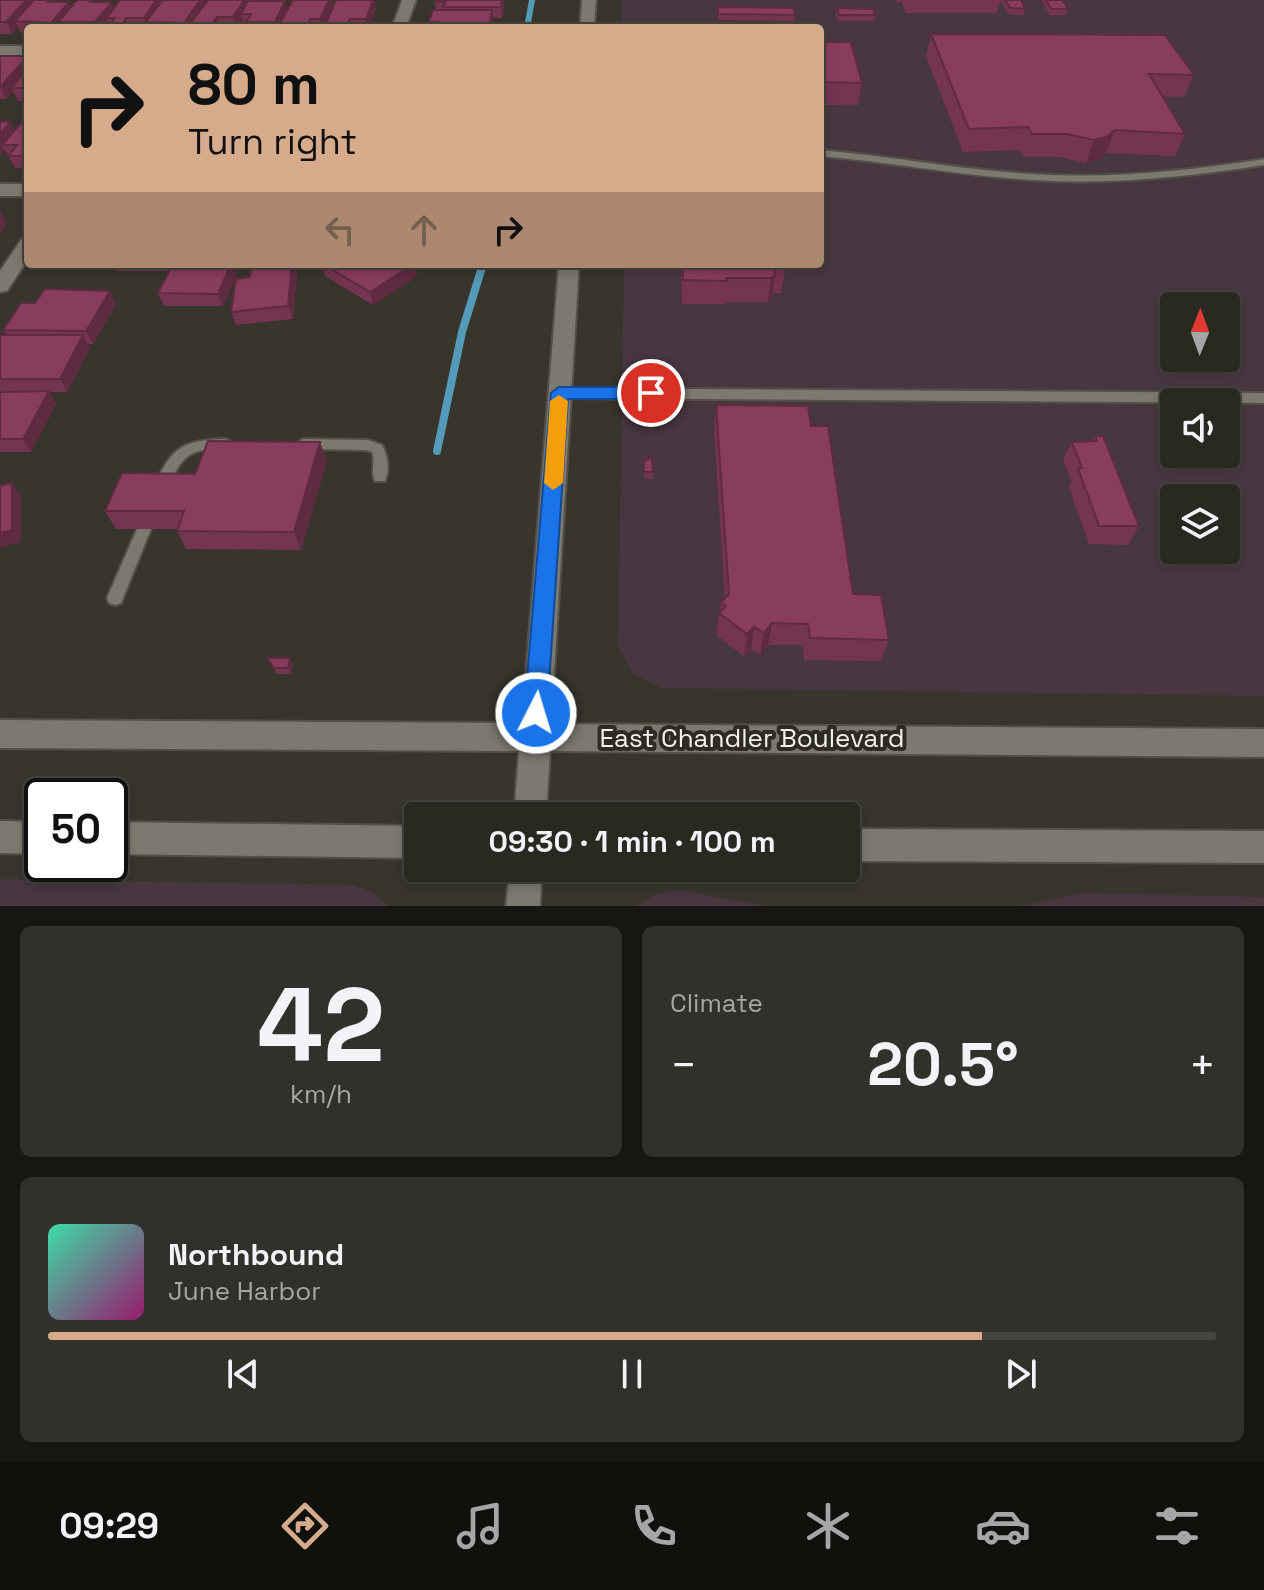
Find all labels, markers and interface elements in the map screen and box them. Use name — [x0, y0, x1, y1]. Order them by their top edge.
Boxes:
text: 80 m — [188, 49, 320, 120]
icon: right — [56, 56, 160, 160]
text: Turn right — [188, 119, 357, 165]
icon: left — [318, 208, 362, 252]
icon: ahead — [402, 208, 446, 252]
icon: right — [486, 208, 530, 252]
north arrow — [1160, 292, 1240, 372]
map controls — [1160, 292, 1240, 564]
pin — [617, 359, 685, 427]
icon: arrive — [629, 371, 673, 415]
button: sound — [1160, 388, 1240, 468]
button: layers — [1160, 484, 1240, 564]
position arrow — [494, 671, 578, 755]
street label: East Chandler Boulevard — [599, 721, 905, 755]
speed limit sign: 50 — [24, 778, 128, 882]
text: 09:30 · 1 min · 100 m — [488, 822, 776, 861]
text: 42 — [257, 959, 385, 1091]
text: Climate — [670, 986, 763, 1020]
text: 20.5° — [867, 1026, 1019, 1103]
text: − — [670, 1037, 697, 1093]
text: + — [1189, 1037, 1216, 1093]
text: km/h — [290, 1077, 352, 1111]
text: Northbound — [168, 1235, 344, 1274]
text: June Harbor — [168, 1274, 321, 1308]
icon: previous — [221, 1352, 265, 1396]
icon: pause — [610, 1352, 654, 1396]
icon: next — [999, 1352, 1043, 1396]
icon: directions — [277, 1498, 333, 1554]
icon: music — [452, 1498, 508, 1554]
icon: phone — [626, 1498, 682, 1554]
icon: climate — [800, 1498, 856, 1554]
icon: car — [975, 1498, 1031, 1554]
icon: filters — [1149, 1498, 1205, 1554]
text: 09:29 — [59, 1503, 159, 1549]

